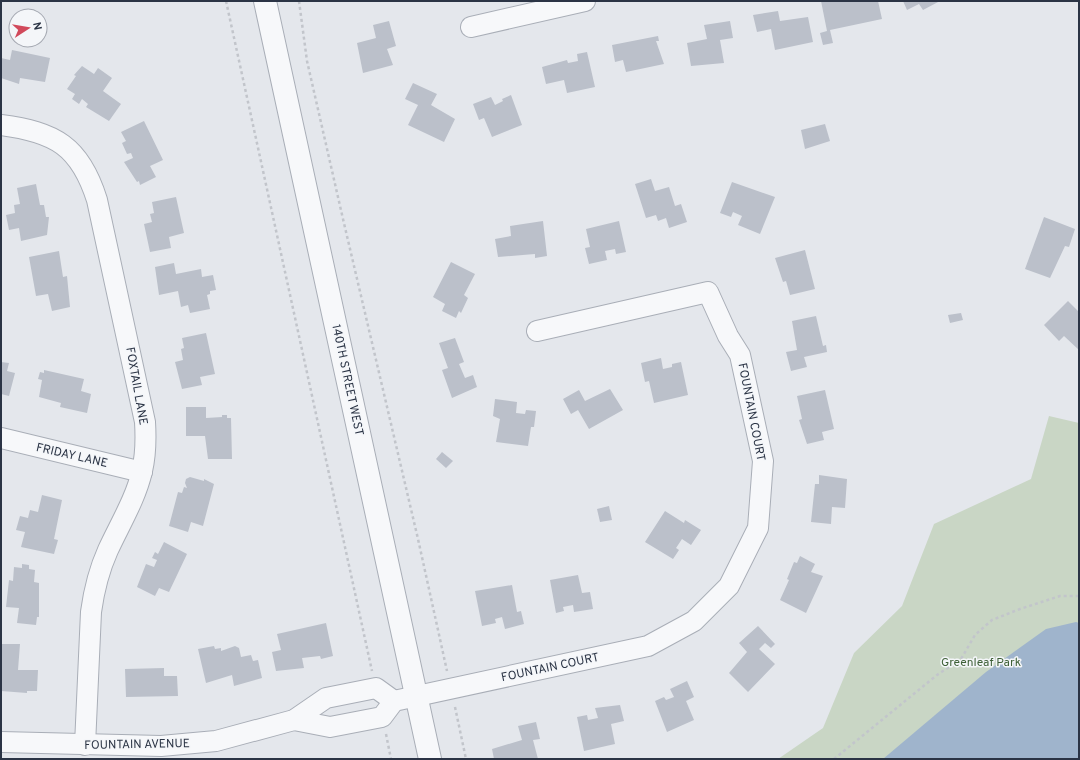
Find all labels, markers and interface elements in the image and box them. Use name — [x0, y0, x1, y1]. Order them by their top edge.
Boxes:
north arrow — [8, 8, 48, 48]
text: N — [29, 21, 44, 31]
street label: 140TH STREET WEST — [327, 323, 367, 437]
street label: FOXTAIL LANE — [121, 346, 151, 426]
street label: FOUNTAIN COURT — [734, 362, 768, 463]
street label: FRIDAY LANE — [34, 440, 109, 472]
street label: FOUNTAIN COURT — [500, 650, 601, 686]
park label: Greenleaf Park — [941, 655, 1021, 671]
street label: FOUNTAIN AVENUE — [84, 736, 190, 754]

